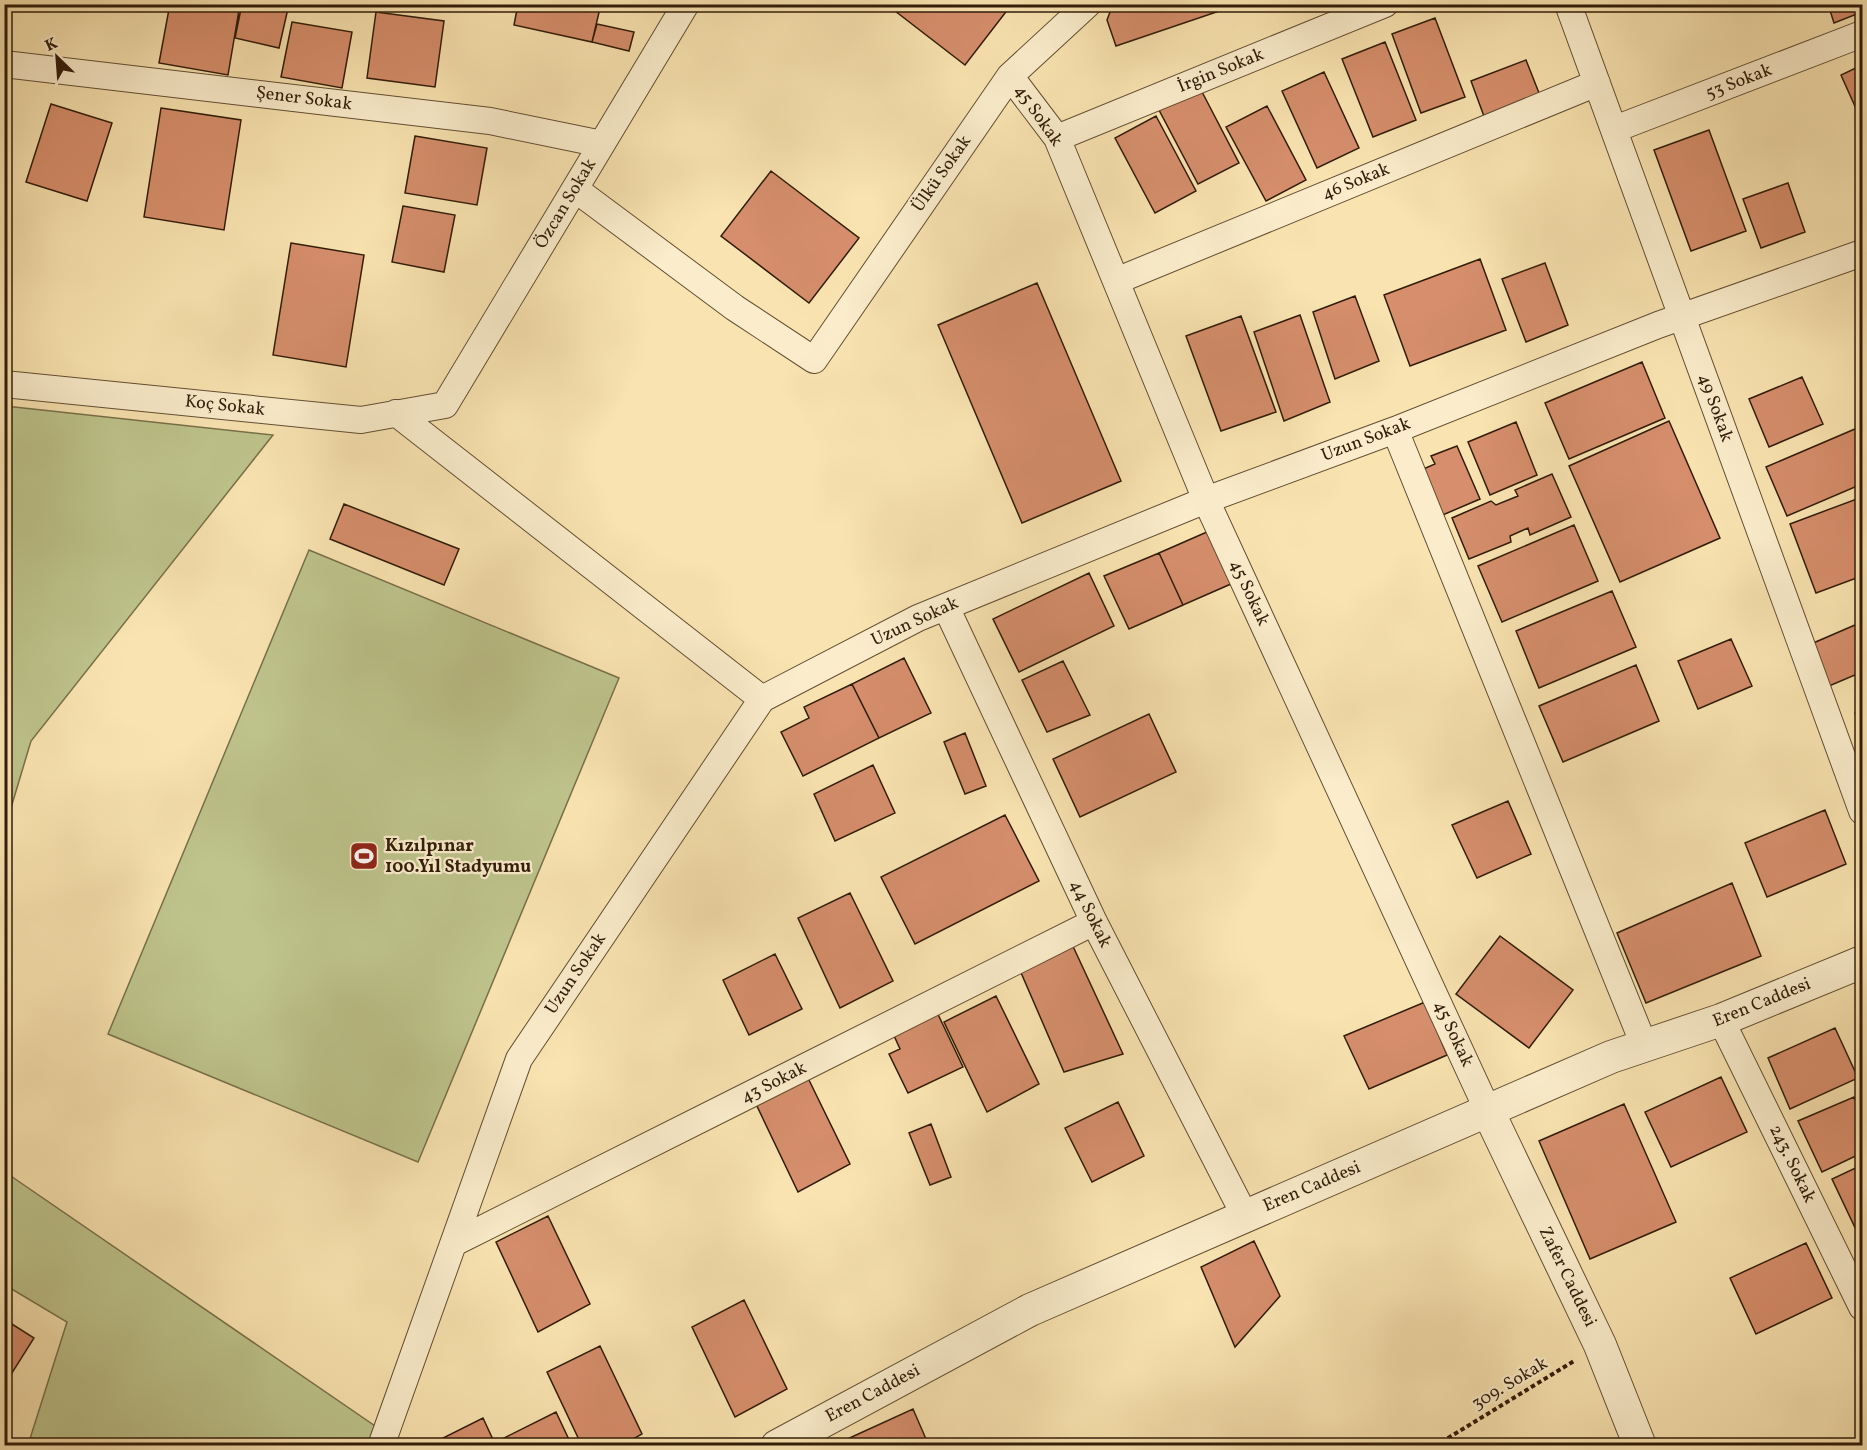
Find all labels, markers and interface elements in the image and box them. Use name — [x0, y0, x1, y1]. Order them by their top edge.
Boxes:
north arrow — [27, 27, 87, 87]
text: K — [42, 33, 62, 58]
street label: İrgin Sokak — [1174, 42, 1268, 100]
street label: 53 Sokak — [1702, 58, 1776, 106]
street label: 45 Sokak — [1008, 80, 1069, 152]
street label: Şener Sokak — [254, 81, 354, 117]
street label: Ülkü Sokak — [906, 130, 978, 218]
street label: Özcan Sokak — [529, 154, 603, 254]
street label: 46 Sokak — [1318, 157, 1394, 207]
street label: 49 Sokak — [1691, 370, 1739, 446]
street label: Koç Sokak — [184, 389, 267, 423]
street label: Uzun Sokak — [1318, 411, 1414, 468]
street label: 45 Sokak — [1223, 556, 1275, 630]
street label: Uzun Sokak — [867, 591, 963, 653]
place label: Kızılpınar 100.Yıl Stadyumu — [385, 834, 531, 880]
sports icon: Kızılpınar 100.Yıl Stadyumu — [348, 840, 380, 872]
street label: 44 Sokak — [1063, 876, 1117, 952]
street label: Uzun Sokak — [539, 928, 613, 1020]
street label: Eren Caddesi — [1709, 972, 1815, 1034]
street label: 45 Sokak — [1427, 997, 1479, 1071]
street label: 43 Sokak — [737, 1056, 811, 1110]
street label: 243. Sokak — [1762, 1121, 1822, 1207]
street label: Eren Caddesi — [1259, 1155, 1365, 1219]
street label: Zafer Caddesi — [1532, 1223, 1602, 1331]
street label: 309. Sokak — [1467, 1351, 1553, 1417]
street label: Eren Caddesi — [821, 1359, 925, 1429]

